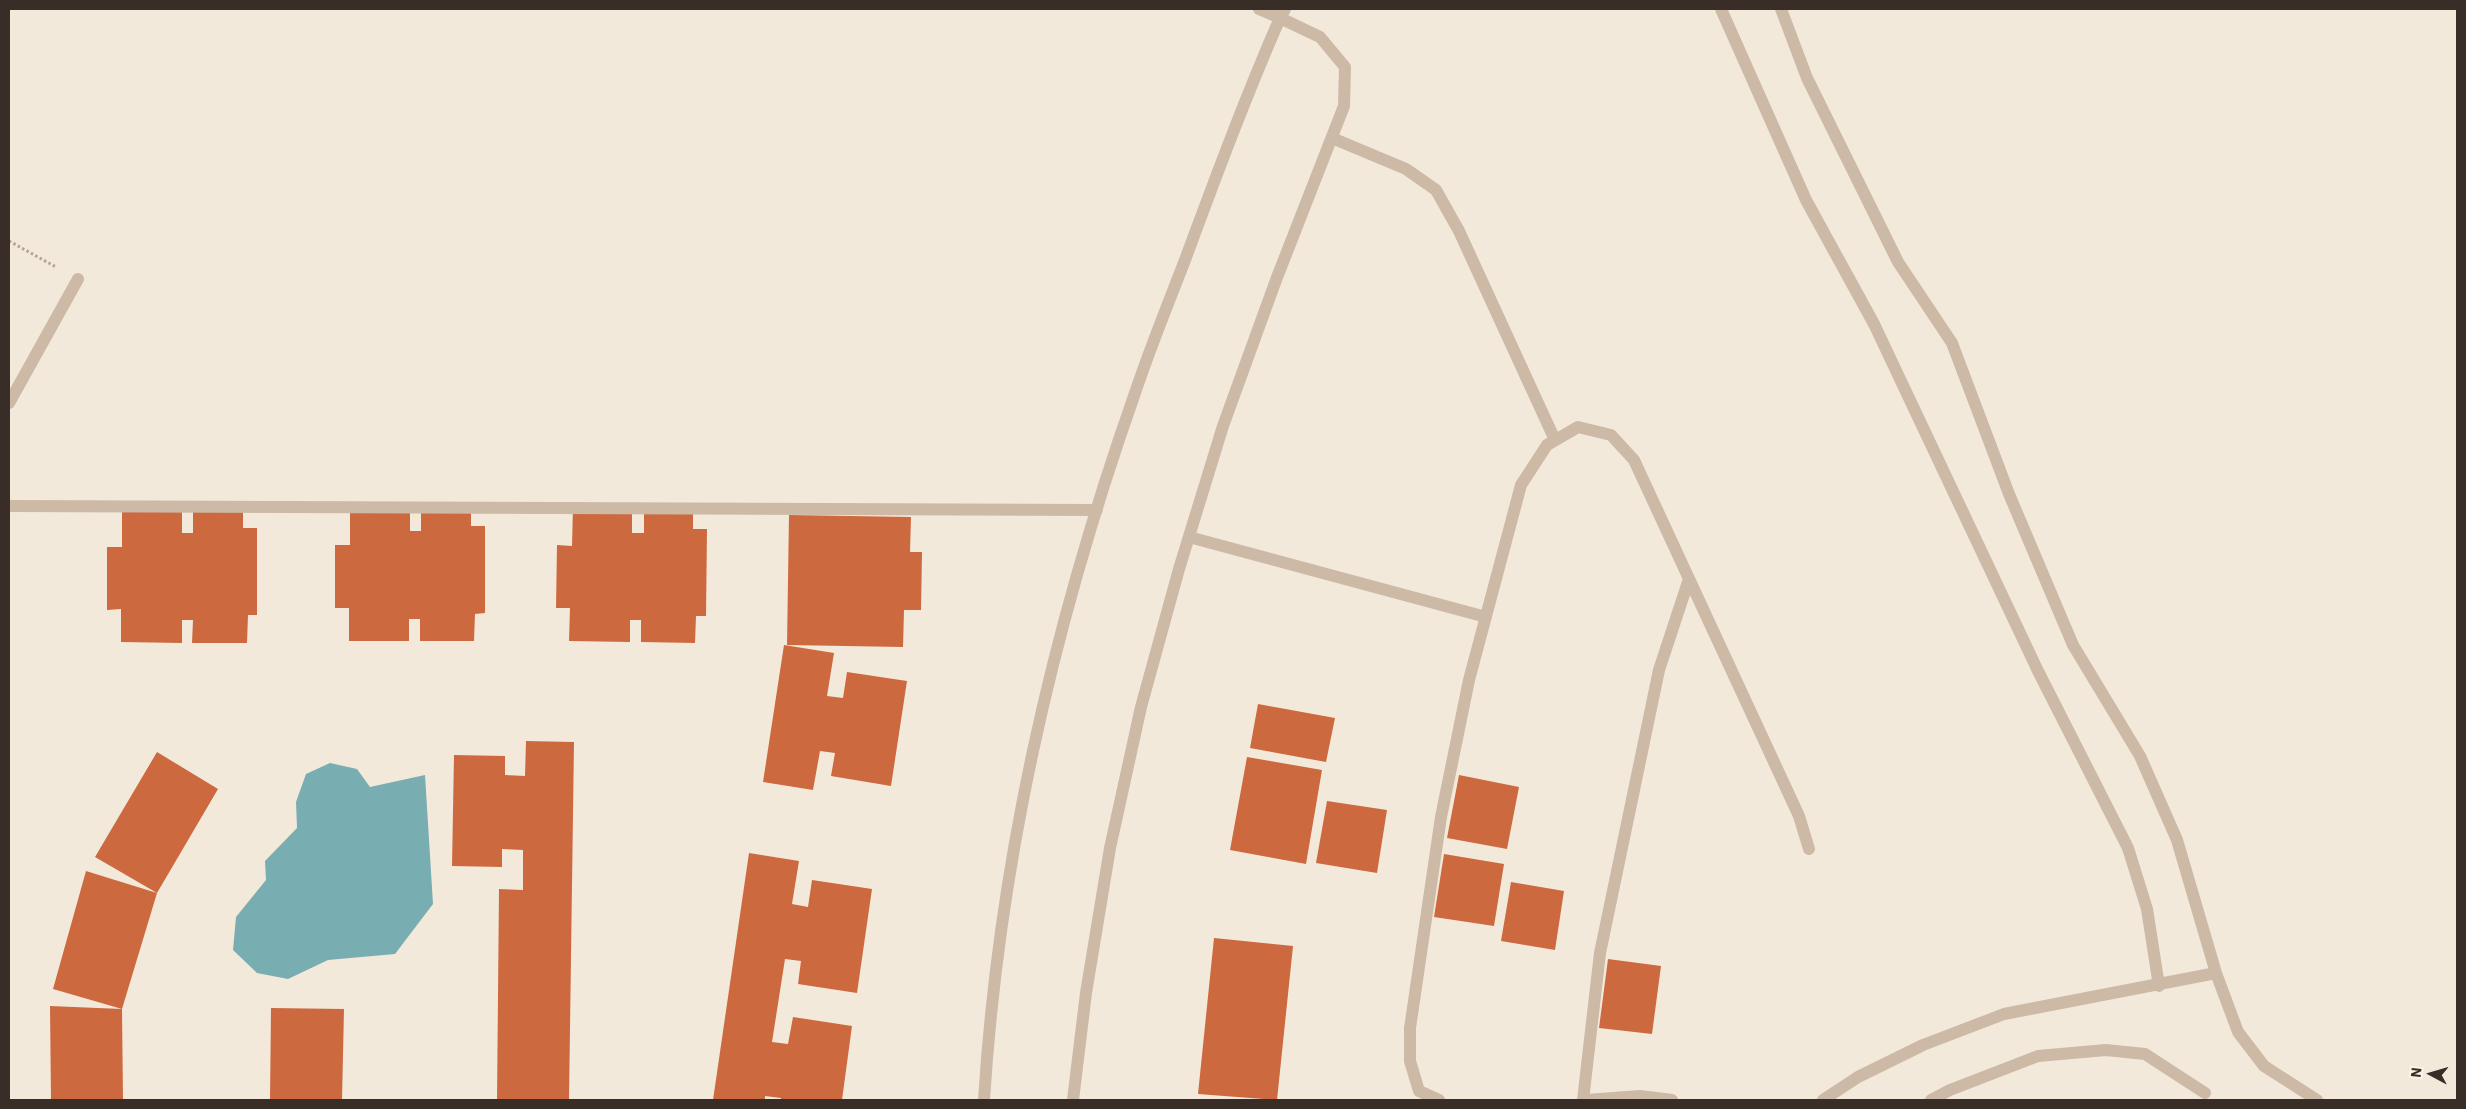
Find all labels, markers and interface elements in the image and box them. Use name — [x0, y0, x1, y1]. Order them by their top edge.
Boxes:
north arrow — [2406, 1049, 2456, 1099]
text: N — [2407, 1066, 2426, 1078]

